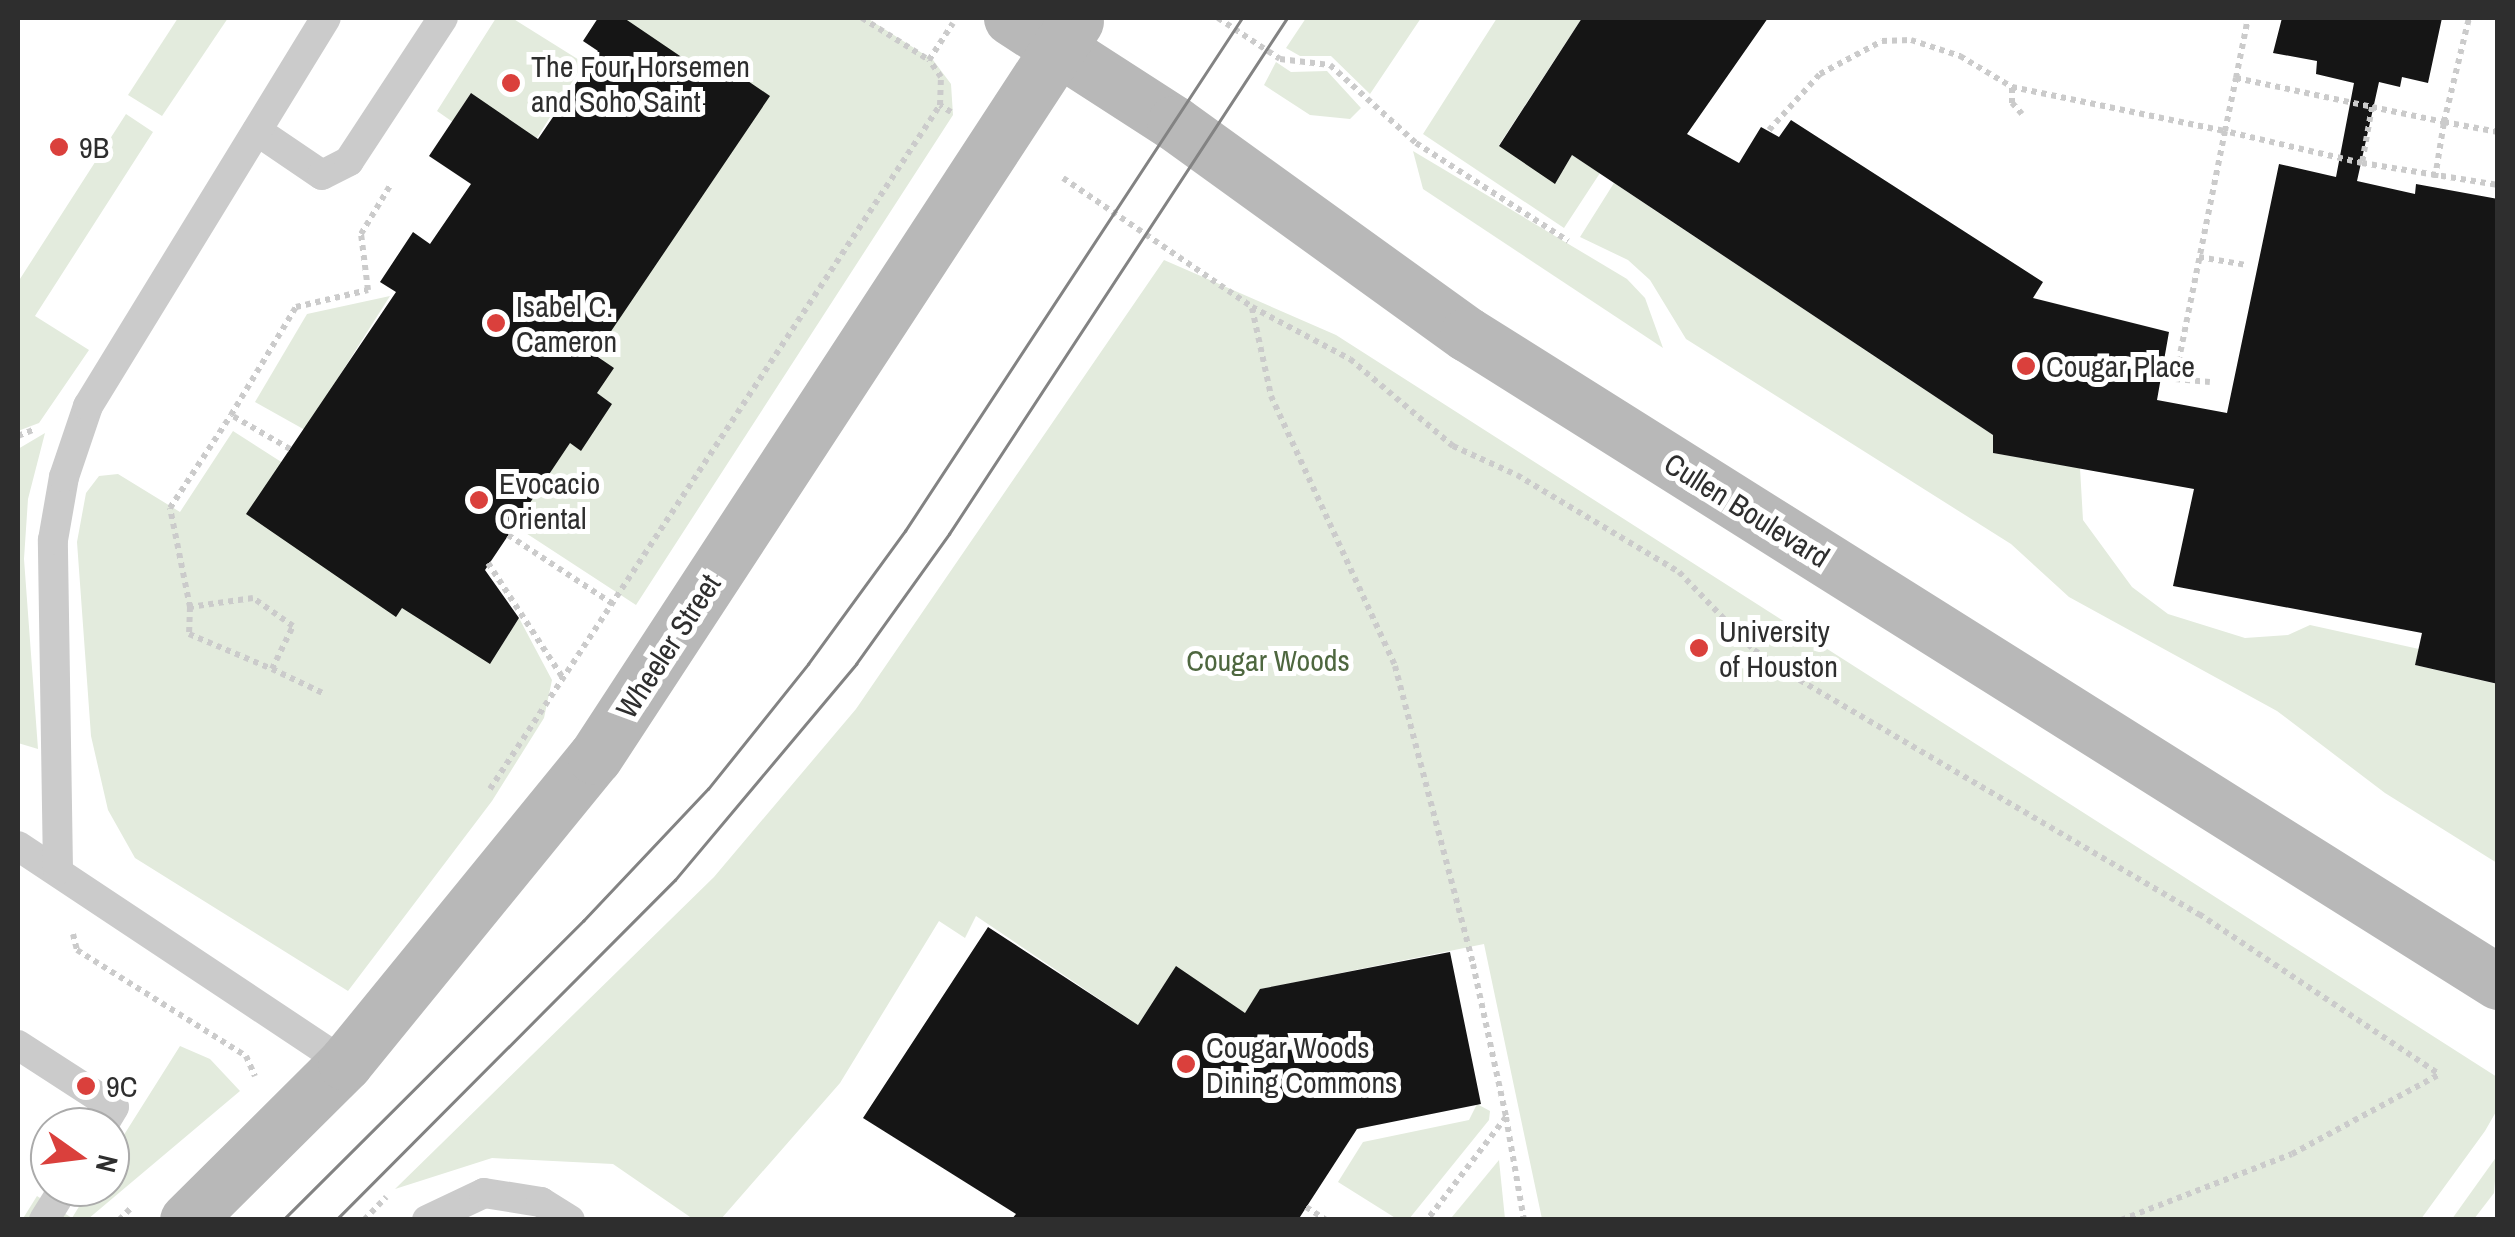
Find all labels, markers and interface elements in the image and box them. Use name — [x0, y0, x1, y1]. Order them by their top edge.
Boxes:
place label: The Four Horsemen and Soho Saint — [531, 48, 750, 118]
marker: The Four Horsemen and Soho Saint — [500, 72, 522, 94]
place label: 9B — [79, 129, 109, 165]
marker: 9B — [48, 136, 70, 158]
place label: Isabel C. Cameron — [516, 288, 617, 358]
marker: Isabel C. Cameron — [485, 312, 507, 334]
place label: Cougar Place — [2046, 348, 2195, 384]
marker: Cougar Place — [2015, 355, 2037, 377]
street label: Cullen Boulevard — [1658, 445, 1836, 575]
place label: Evocacio Oriental — [499, 465, 600, 536]
marker: Evocacio Oriental — [468, 489, 490, 511]
street label: Wheeler Street — [608, 567, 728, 725]
place label: University of Houston — [1719, 613, 1838, 684]
marker: University of Houston — [1688, 637, 1710, 659]
park label: Cougar Woods — [1186, 642, 1350, 678]
place label: Cougar Woods Dining Commons — [1206, 1029, 1397, 1100]
marker: Cougar Woods Dining Commons — [1175, 1053, 1197, 1075]
place label: 9C — [106, 1068, 137, 1104]
marker: 9C — [75, 1075, 97, 1097]
north arrow — [30, 1107, 130, 1207]
text: N — [87, 1151, 128, 1176]

